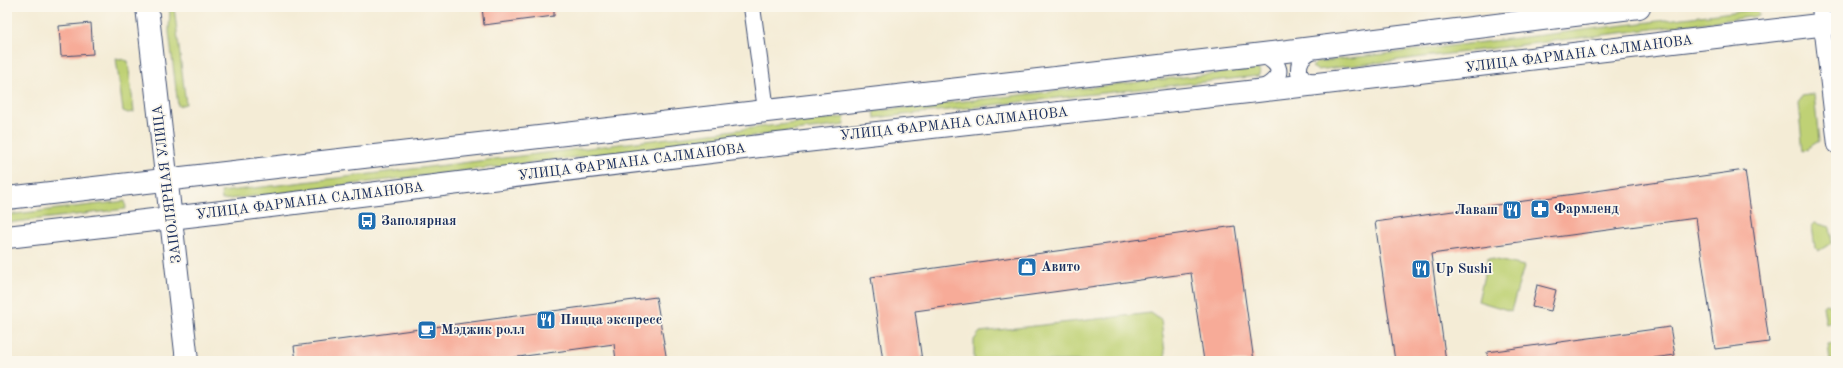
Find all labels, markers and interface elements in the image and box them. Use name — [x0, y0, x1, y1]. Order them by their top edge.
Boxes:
street label: УЛИЦА ФАРМАНА САЛМАНОВА — [1464, 33, 1694, 75]
street label: ЗАПОЛЯРНАЯ УЛИЦА — [150, 104, 184, 264]
street label: УЛИЦА ФАРМАНА САЛМАНОВА — [839, 105, 1069, 143]
street label: УЛИЦА ФАРМАНА САЛМАНОВА — [517, 141, 747, 183]
street label: УЛИЦА ФАРМАНА САЛМАНОВА — [195, 180, 425, 222]
pharmacy icon: Фармленд — [1529, 198, 1551, 220]
restaurant icon: Лаваш — [1501, 199, 1523, 221]
place label: Фармленд — [1554, 202, 1619, 216]
place label: Лаваш — [1455, 203, 1498, 217]
bus stop icon: Заполярная — [356, 210, 378, 232]
place label: Заполярная — [381, 214, 457, 228]
shop icon: Авито — [1016, 256, 1038, 278]
restaurant icon: Up Sushi — [1410, 258, 1432, 280]
place label: Авито — [1041, 260, 1080, 274]
place label: Up Sushi — [1435, 262, 1492, 276]
restaurant icon: Пицца экспресс — [535, 309, 557, 331]
place label: Пицца экспресс — [560, 313, 662, 327]
cafe icon: Мэджик ролл — [416, 319, 438, 341]
place label: Мэджик ролл — [441, 323, 525, 337]

